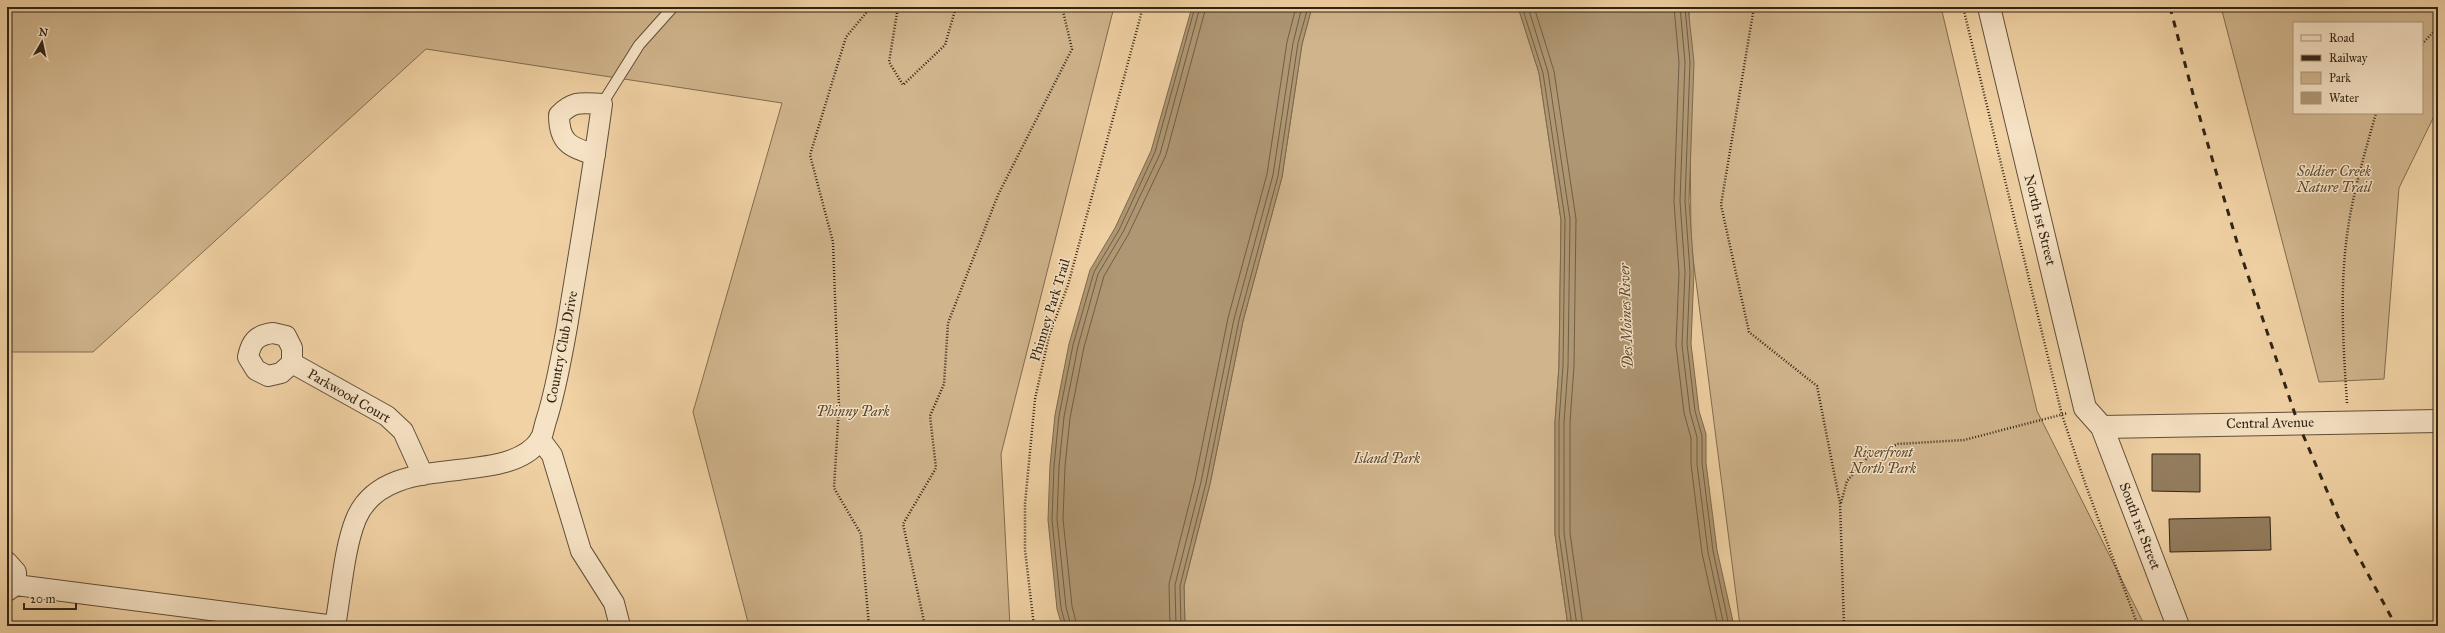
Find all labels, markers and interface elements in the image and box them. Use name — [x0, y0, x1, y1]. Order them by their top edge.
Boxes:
north arrow — [22, 22, 62, 62]
legend — [2293, 22, 2423, 114]
text: N — [38, 25, 50, 40]
text: Road — [2329, 31, 2355, 45]
text: Railway — [2329, 51, 2368, 65]
text: Park — [2329, 71, 2351, 85]
text: Water — [2329, 91, 2359, 105]
park label: Soldier Creek Nature Trail — [2296, 163, 2373, 196]
street label: North 1st Street — [2020, 173, 2060, 267]
street label: Phinney Park Trail — [1026, 256, 1074, 363]
water label: Des Moines River — [1615, 262, 1637, 369]
street label: Country Club Drive — [543, 289, 581, 405]
street label: Parkwood Court — [304, 365, 394, 427]
park label: Phinny Park — [816, 403, 891, 420]
street label: Central Avenue — [2226, 414, 2314, 432]
park label: Riverfront North Park — [1849, 444, 1917, 477]
park label: Island Park — [1353, 450, 1421, 467]
street label: South 1st Street — [2116, 480, 2164, 572]
scale bar — [24, 585, 76, 611]
text: 20 m — [30, 592, 56, 606]

